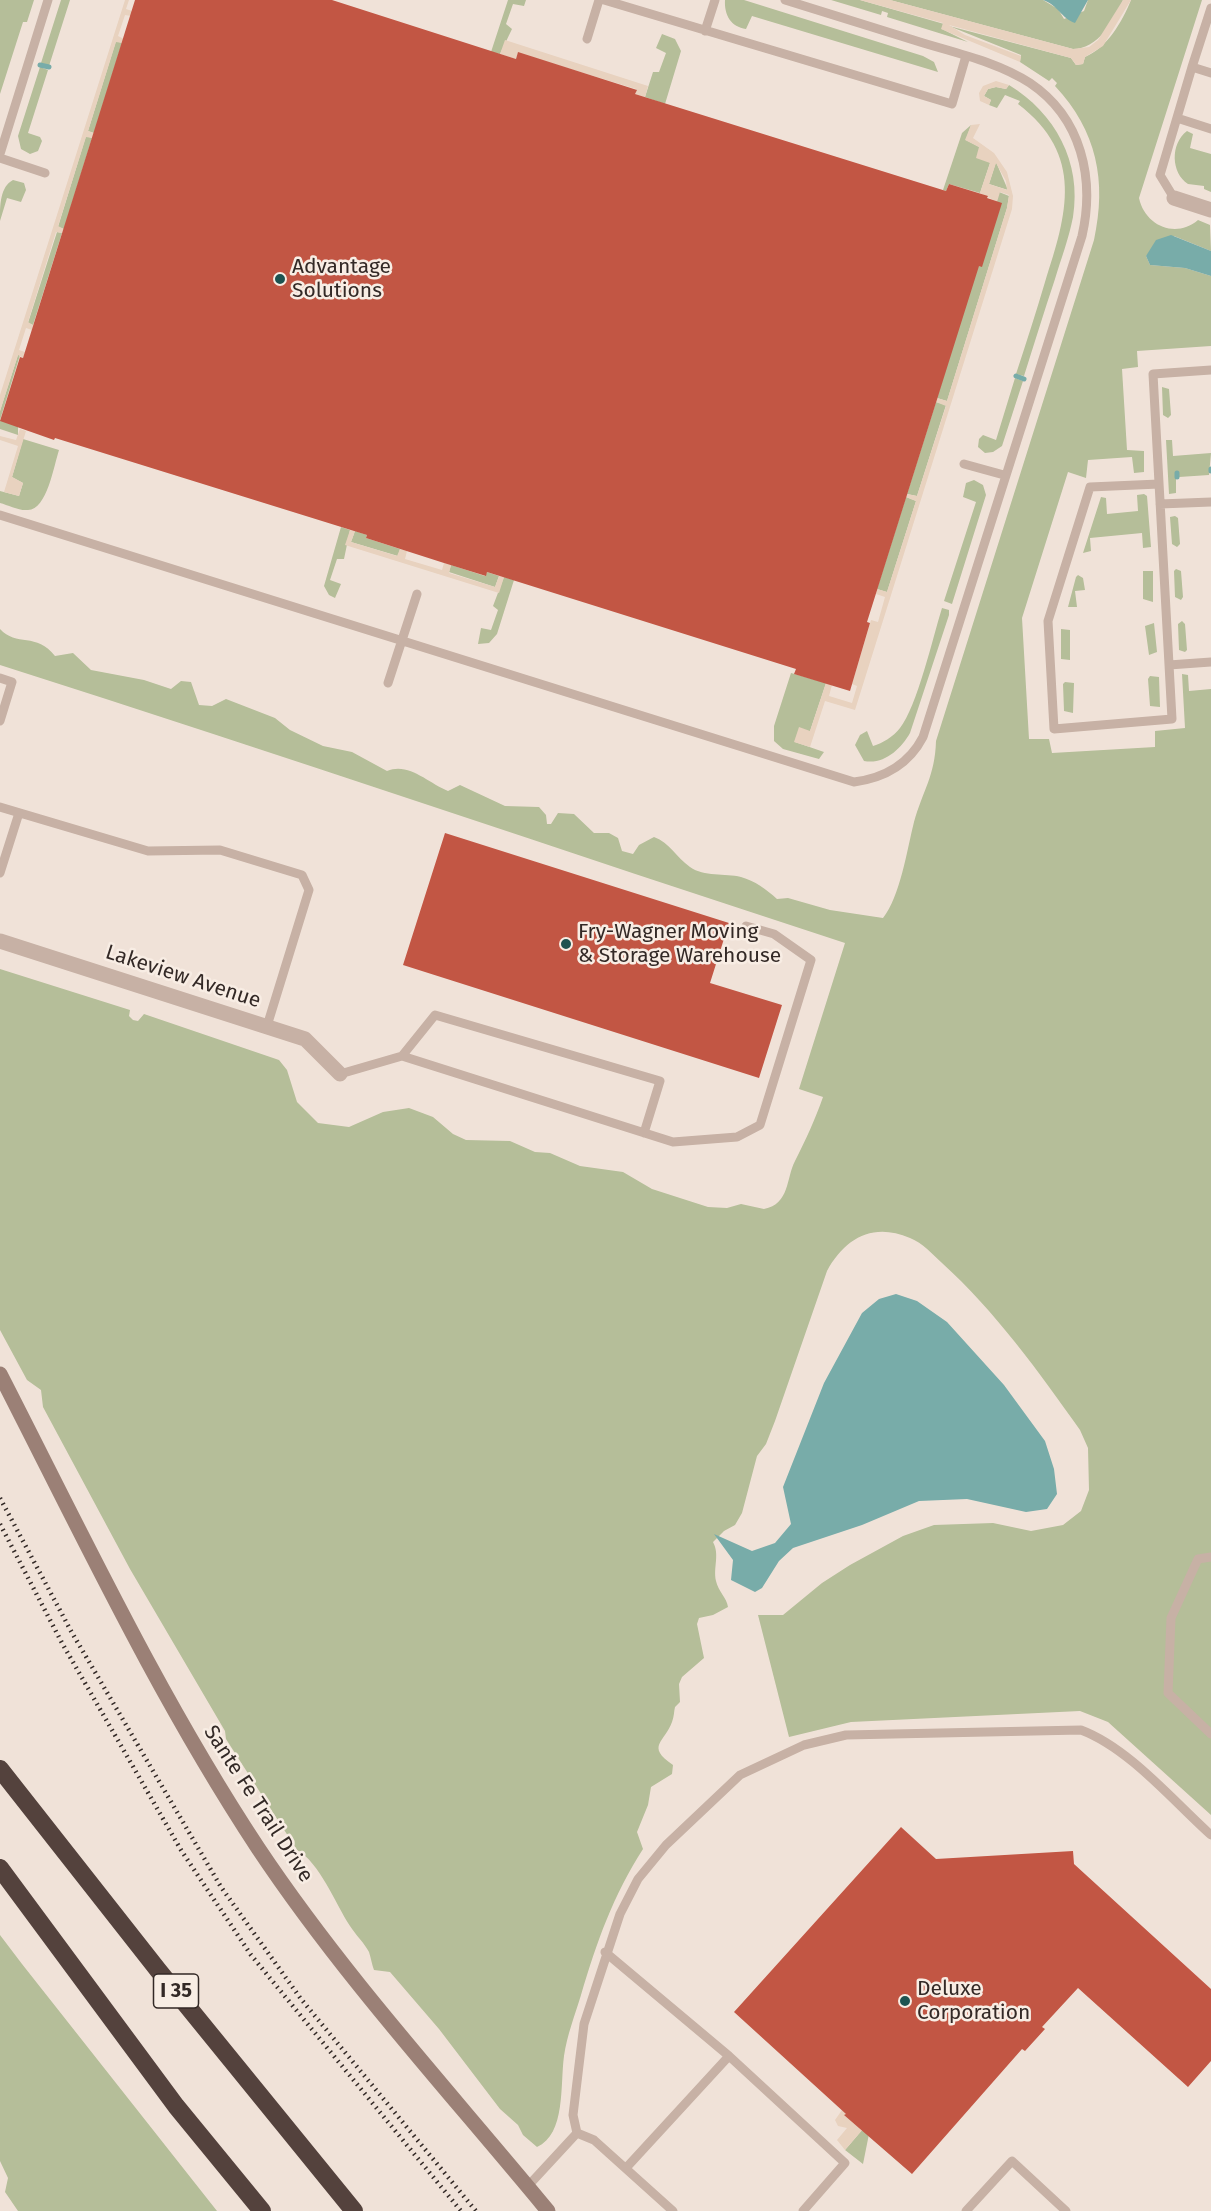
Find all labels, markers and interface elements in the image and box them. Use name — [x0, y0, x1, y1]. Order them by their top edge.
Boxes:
place label: Advantage Solutions — [292, 254, 391, 304]
marker: Advantage Solutions — [273, 272, 287, 286]
place label: Fry-Wagner Moving & Storage Warehouse — [578, 919, 781, 969]
marker: Fry-Wagner Moving & Storage Warehouse — [559, 937, 573, 951]
street label: Lakeview Avenue — [102, 940, 264, 1014]
street label: Sante Fe Trail Drive — [198, 1721, 318, 1887]
road number: I 35 — [154, 1974, 198, 2008]
place label: Deluxe Corporation — [917, 1976, 1030, 2026]
marker: Deluxe Corporation — [898, 1994, 912, 2008]

